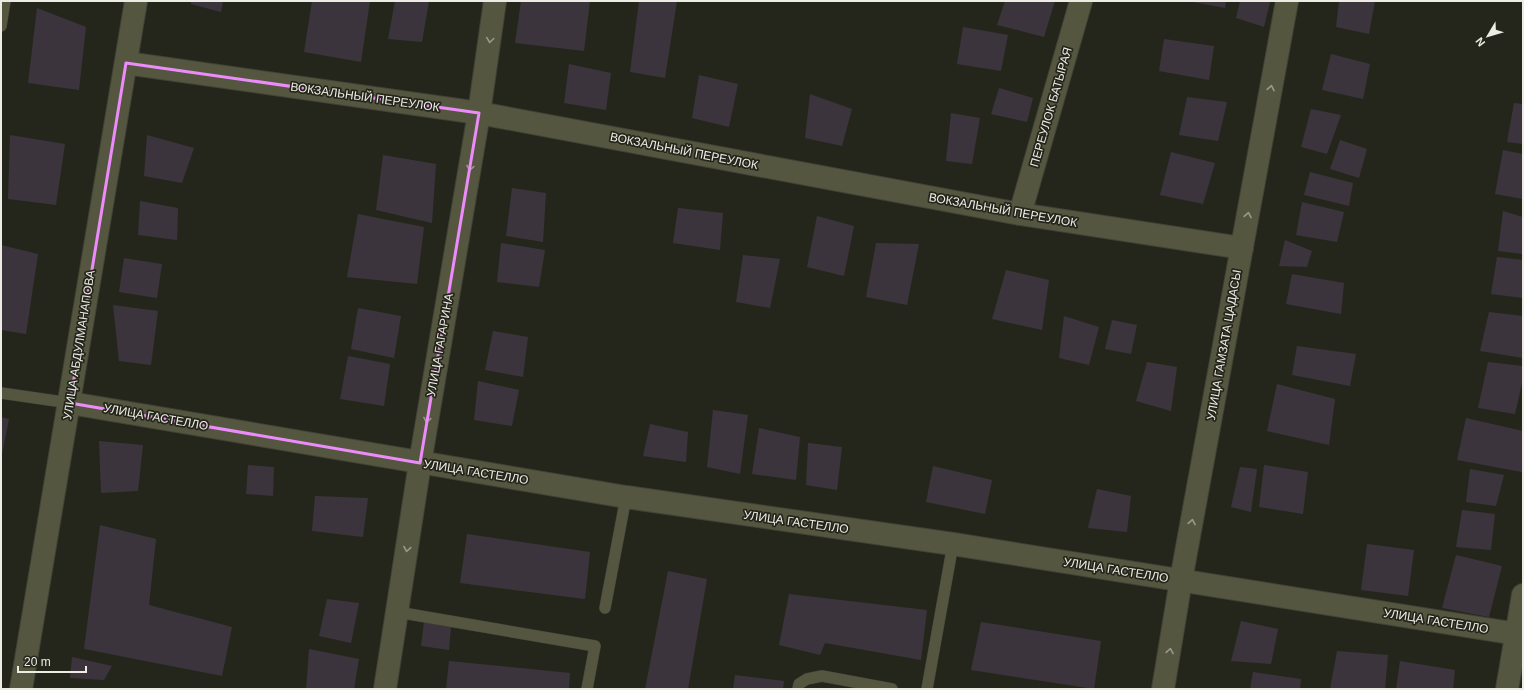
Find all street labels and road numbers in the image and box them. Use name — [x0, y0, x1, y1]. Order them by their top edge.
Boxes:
street label: ПЕРЕУЛОК БАТЫРАЯ — [1027, 46, 1075, 168]
street label: ВОКЗАЛЬНЫЙ ПЕРЕУЛОК — [290, 79, 441, 114]
street label: ВОКЗАЛЬНЫЙ ПЕРЕУЛОК — [609, 129, 759, 172]
street label: ВОКЗАЛЬНЫЙ ПЕРЕУЛОК — [928, 189, 1078, 230]
street label: УЛИЦА АБДУЛМАНАПОВА — [60, 269, 98, 421]
street label: УЛИЦА ГАМЗАТА ЦАДАСЫ — [1204, 269, 1244, 421]
street label: УЛИЦА ГАГАРИНА — [424, 292, 456, 398]
street label: УЛИЦА ГАСТЕЛЛО — [103, 401, 209, 433]
street label: УЛИЦА ГАСТЕЛЛО — [423, 457, 529, 487]
street label: УЛИЦА ГАСТЕЛЛО — [743, 508, 849, 536]
street label: УЛИЦА ГАСТЕЛЛО — [1063, 555, 1169, 585]
street label: УЛИЦА ГАСТЕЛЛО — [1383, 606, 1489, 636]

